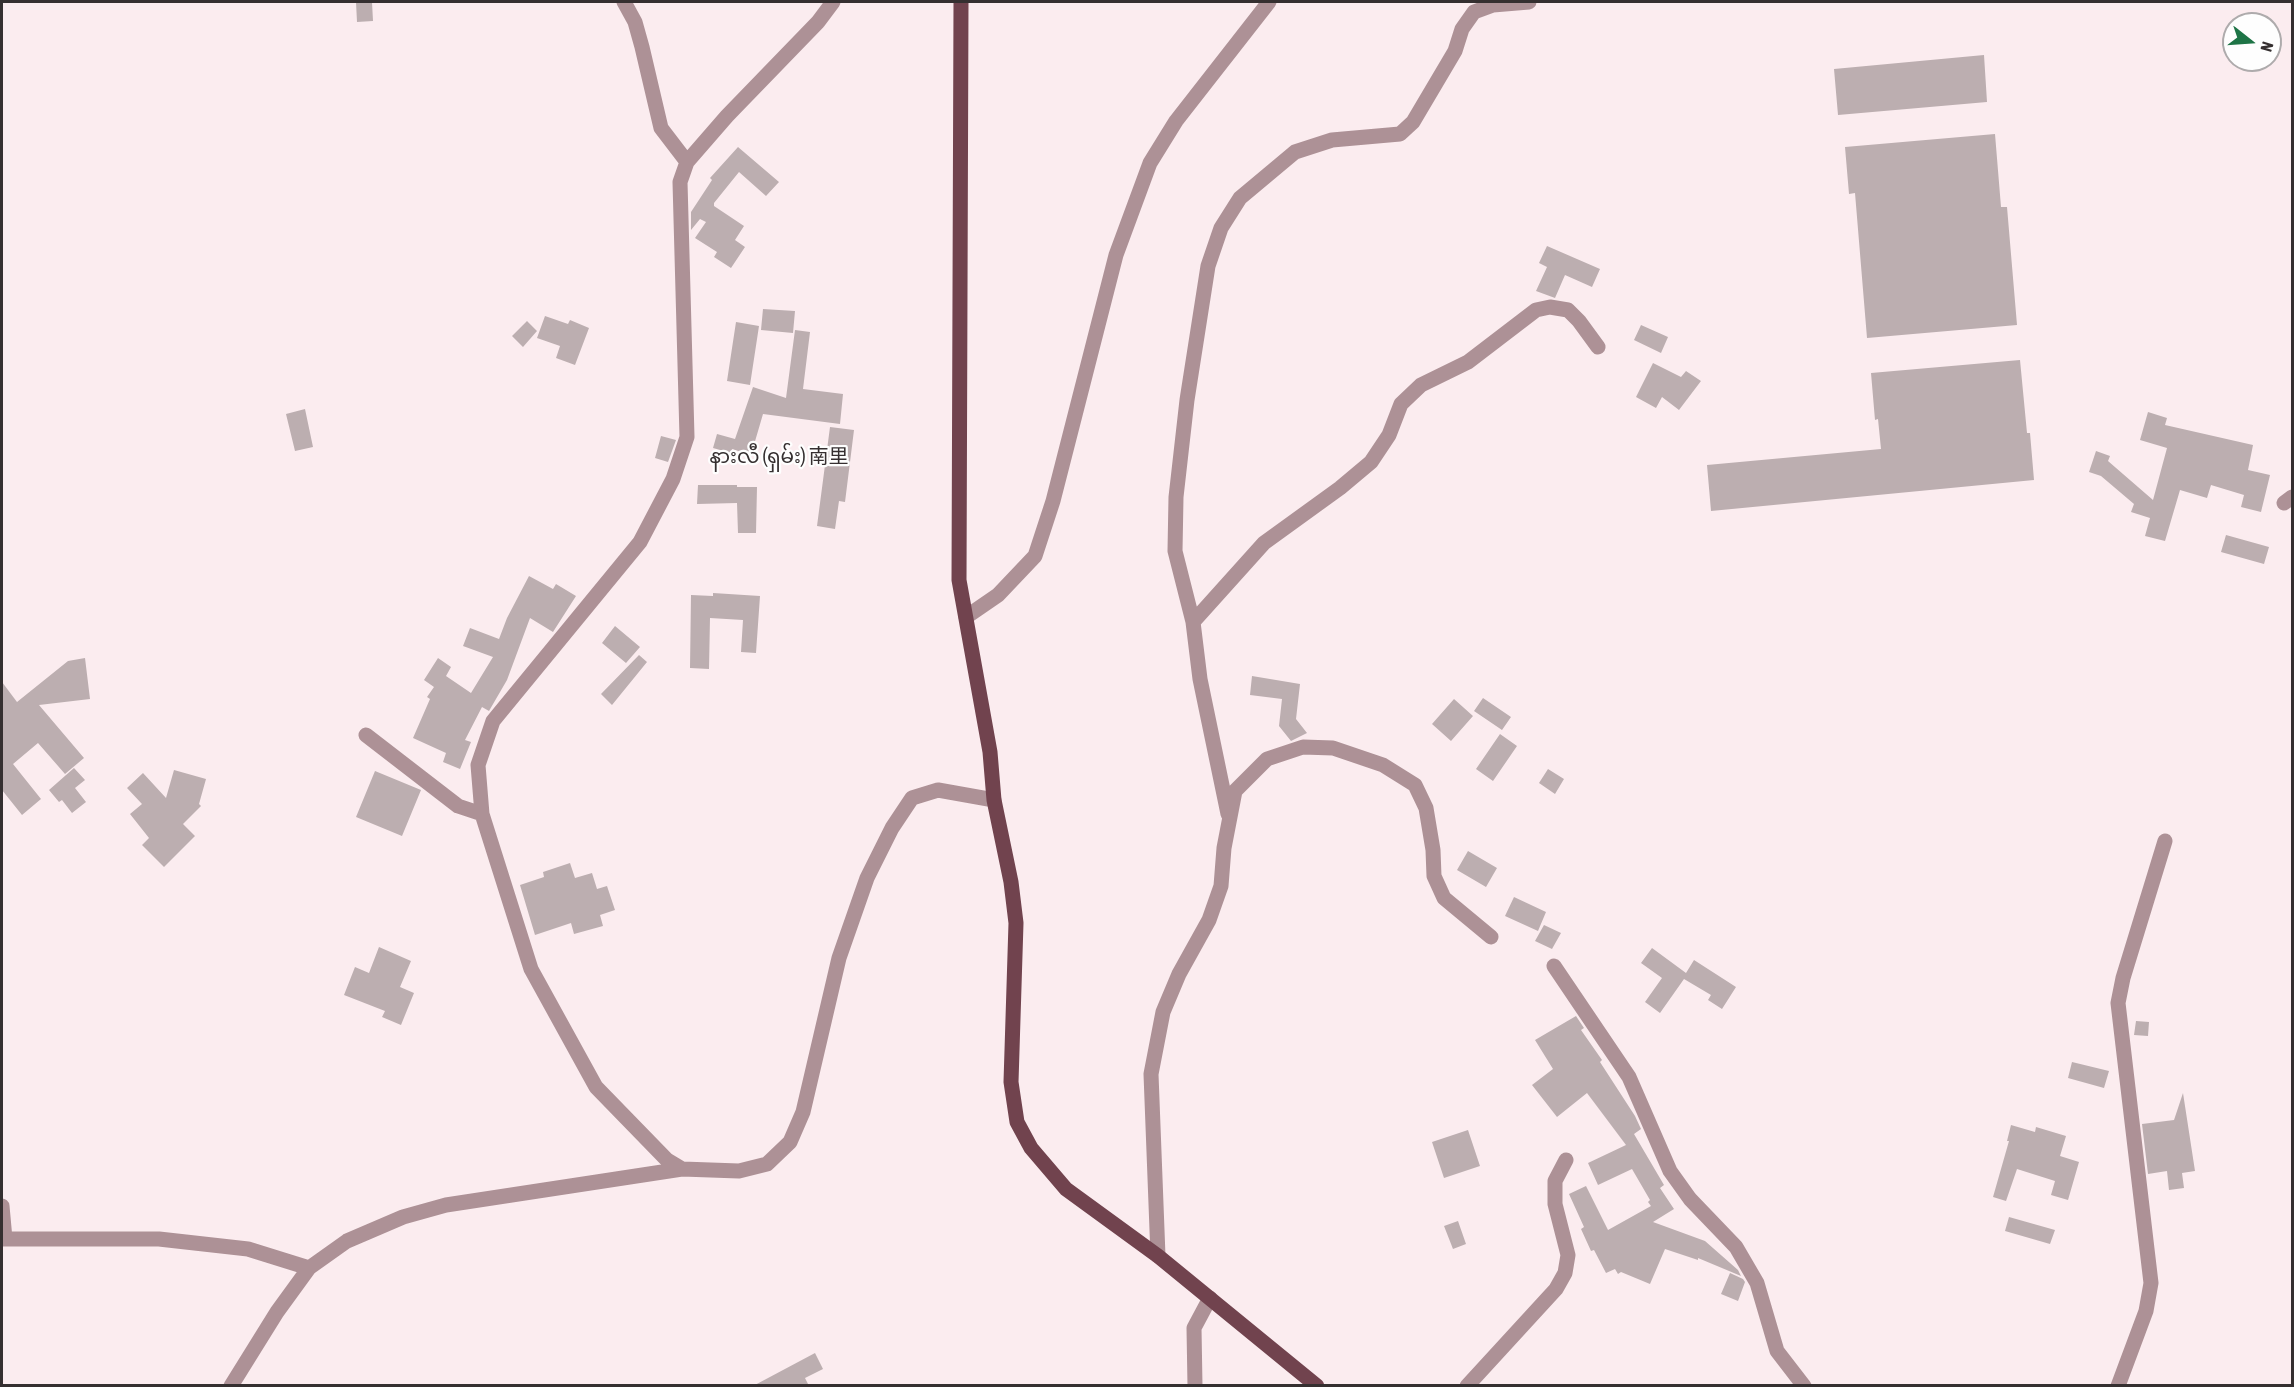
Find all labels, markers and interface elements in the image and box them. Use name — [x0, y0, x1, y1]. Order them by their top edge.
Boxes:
north arrow — [2222, 12, 2282, 72]
text: N — [2257, 40, 2277, 54]
district label: နားလီ (ရှမ်း) 南里 — [709, 445, 849, 469]

